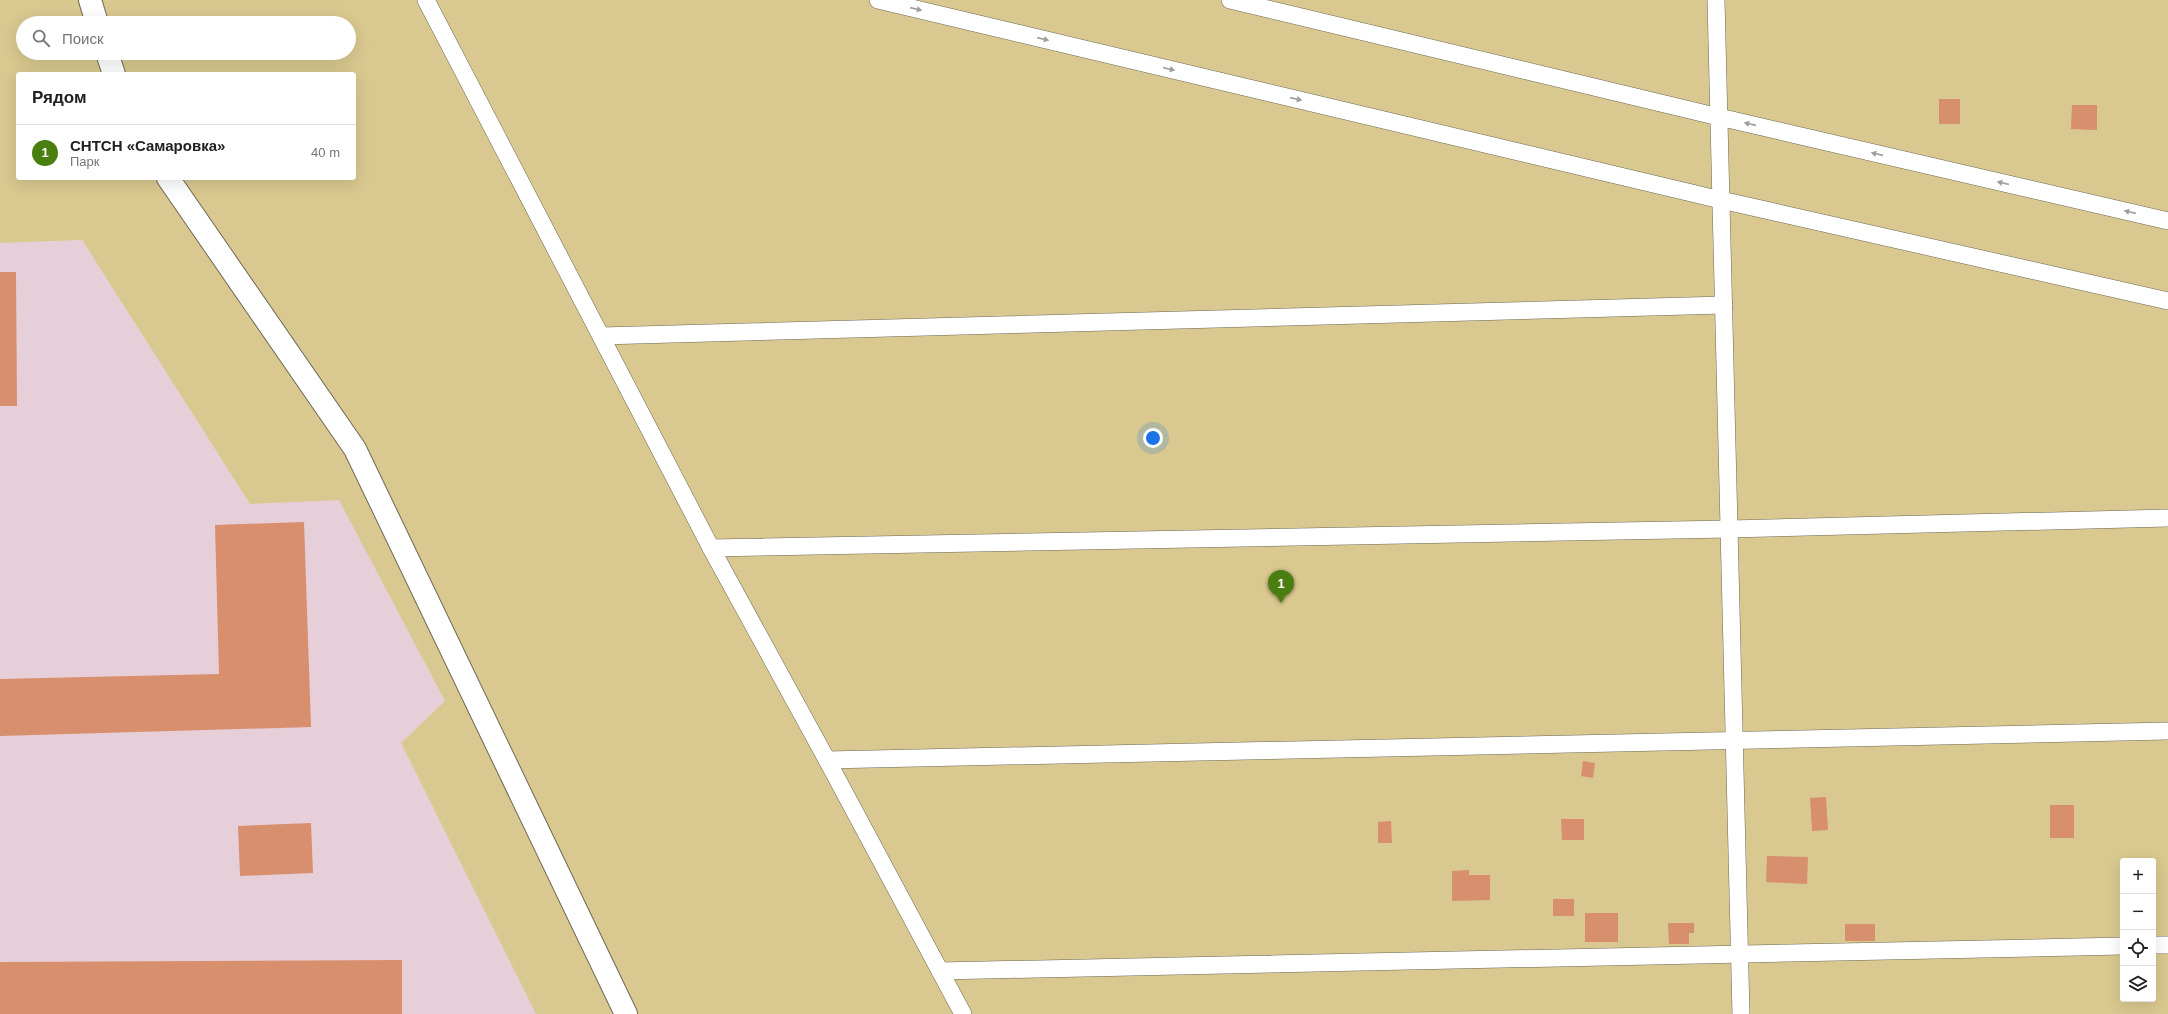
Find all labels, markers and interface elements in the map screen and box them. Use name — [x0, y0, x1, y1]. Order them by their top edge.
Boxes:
one-way arrow — [910, 6, 922, 12]
search box — [16, 16, 356, 60]
icon: search — [30, 27, 52, 49]
text: Поиск — [62, 30, 104, 47]
one-way arrow — [1037, 36, 1049, 42]
one-way arrow — [1163, 67, 1175, 73]
text: Рядом — [32, 88, 87, 107]
one-way arrow — [1289, 97, 1302, 103]
one-way arrow — [1744, 121, 1756, 127]
text: СНТСН «Самаровка» — [70, 137, 225, 154]
text: 1 — [41, 145, 49, 160]
text: 40 m — [311, 145, 340, 160]
one-way arrow — [1871, 150, 1883, 156]
text: Парк — [70, 154, 100, 169]
one-way arrow — [1997, 180, 2009, 186]
one-way arrow — [2124, 209, 2136, 215]
your location — [1143, 428, 1163, 448]
pin: 1 — [1268, 570, 1294, 603]
map controls — [2120, 858, 2156, 1002]
button: + — [2120, 858, 2156, 894]
button: − — [2120, 894, 2156, 930]
button: locate — [2120, 930, 2156, 966]
button: layers — [2120, 966, 2156, 1002]

